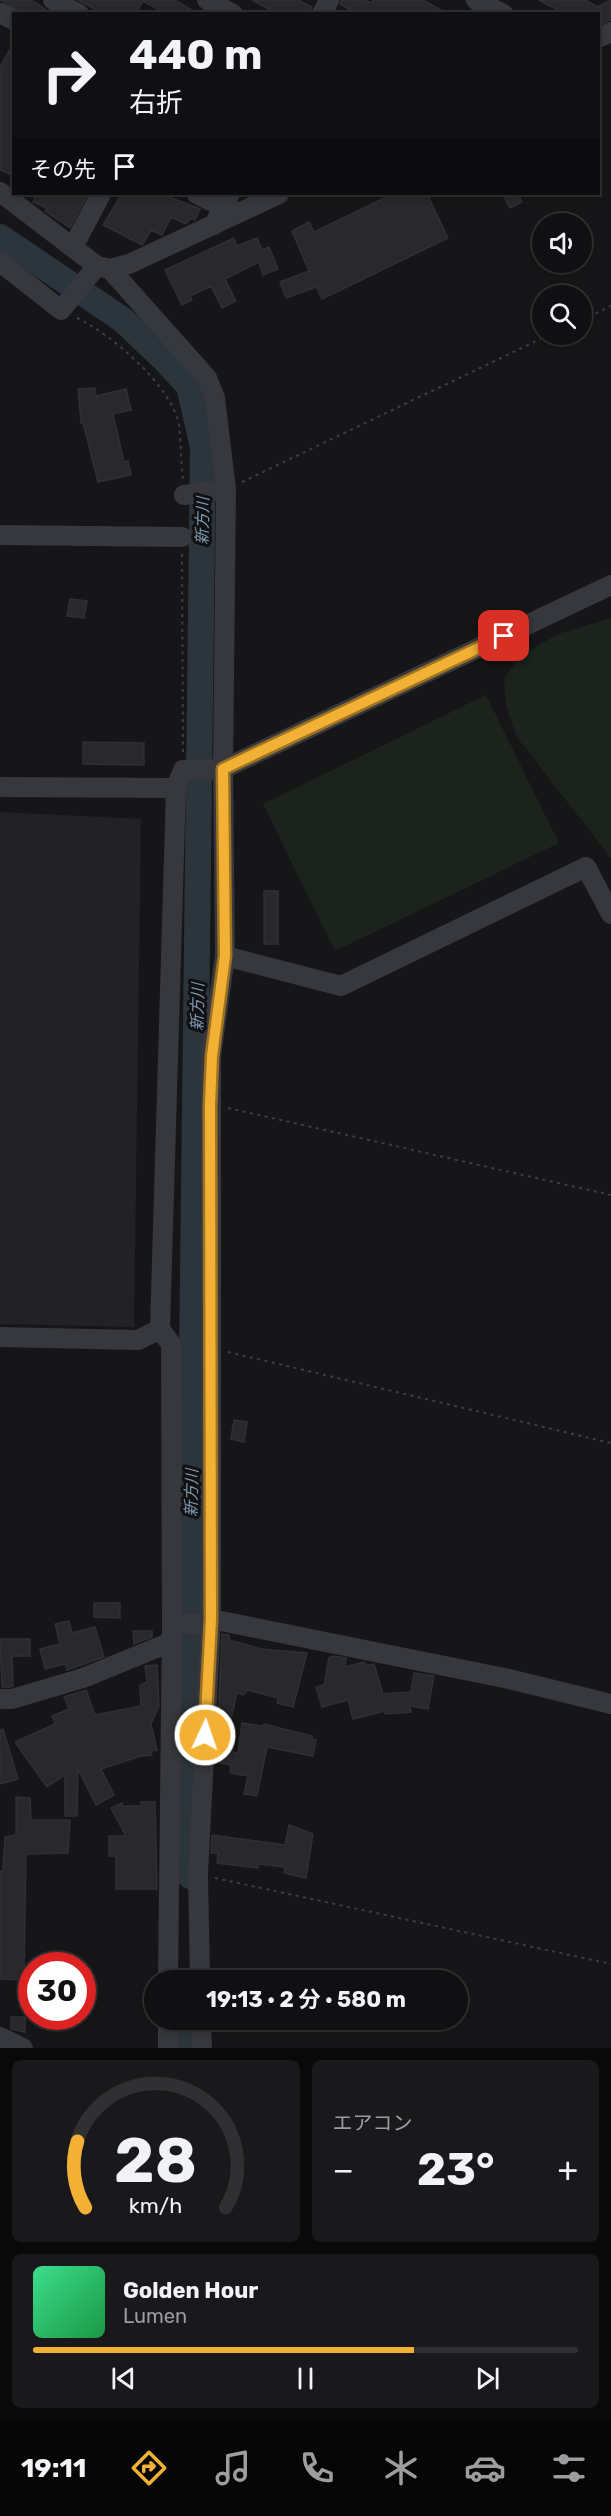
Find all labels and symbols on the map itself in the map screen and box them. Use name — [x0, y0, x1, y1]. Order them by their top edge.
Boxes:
water label: 新方川 — [193, 495, 212, 545]
pin — [478, 610, 529, 661]
water label: 新方川 — [188, 981, 207, 1031]
water label: 新方川 — [182, 1467, 201, 1517]
position arrow — [173, 1703, 237, 1767]
speed limit sign: 30 — [18, 1952, 96, 2030]

